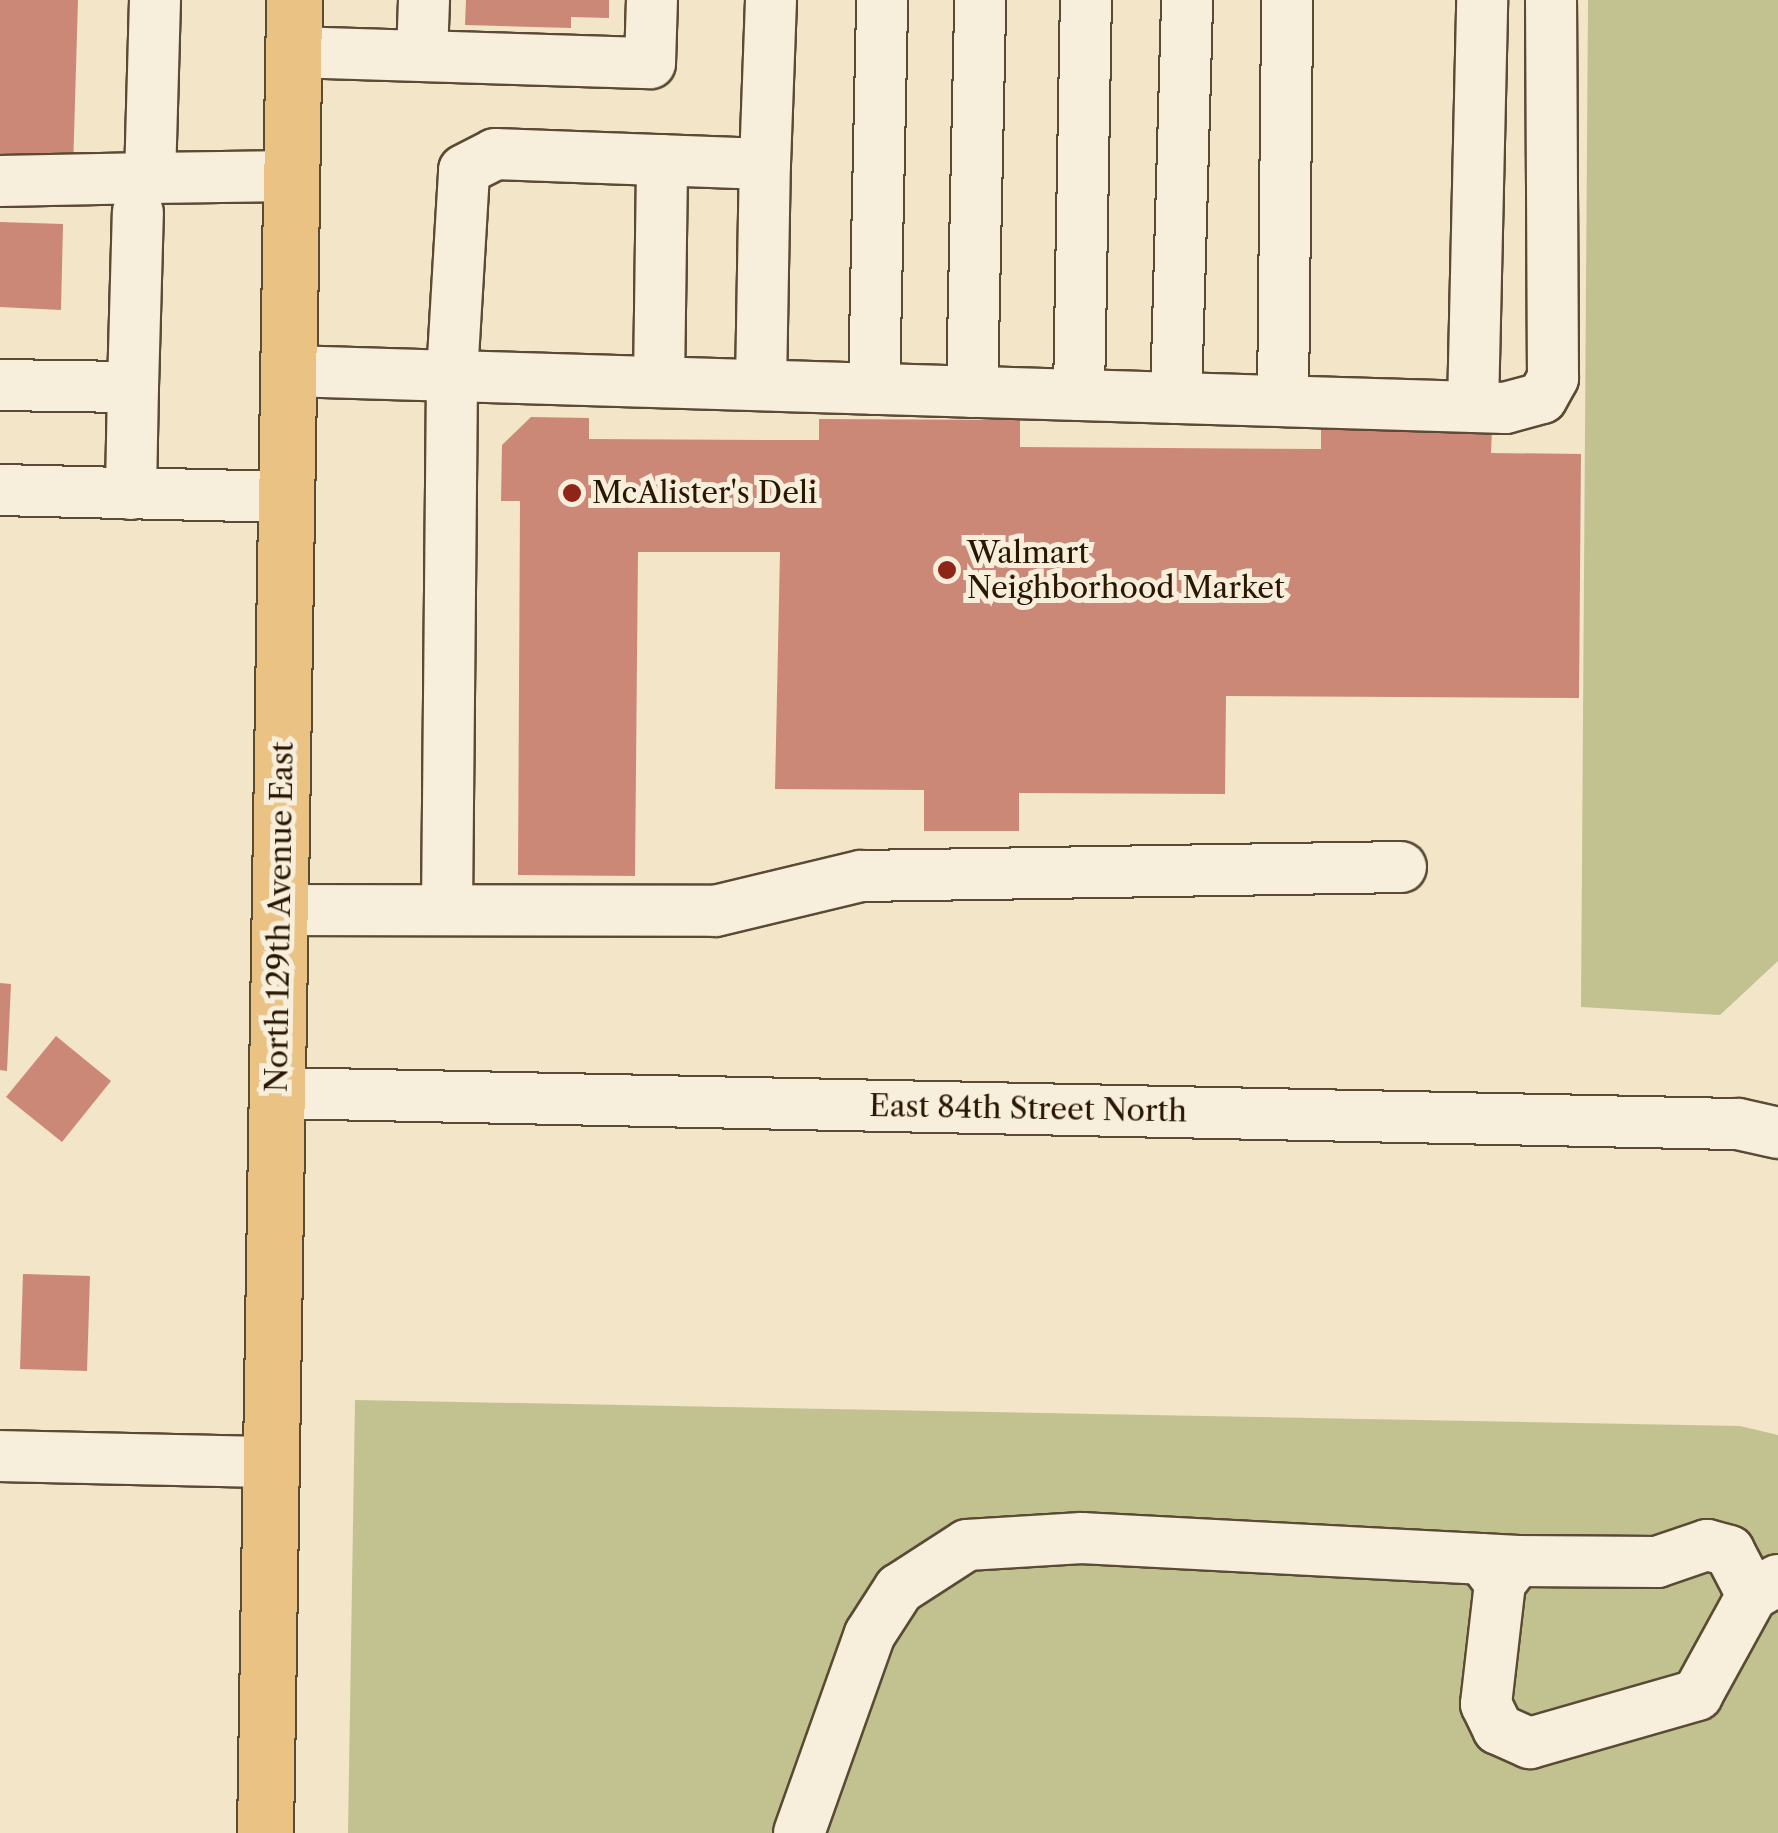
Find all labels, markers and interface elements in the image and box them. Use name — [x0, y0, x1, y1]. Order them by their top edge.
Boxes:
place label: McAlister's Deli — [592, 475, 817, 511]
marker: McAlister's Deli — [561, 482, 583, 504]
place label: Walmart Neighborhood Market — [967, 535, 1285, 606]
marker: Walmart Neighborhood Market — [936, 559, 958, 581]
street label: North 129th Avenue East — [259, 741, 301, 1093]
street label: East 84th Street North — [869, 1088, 1187, 1130]

